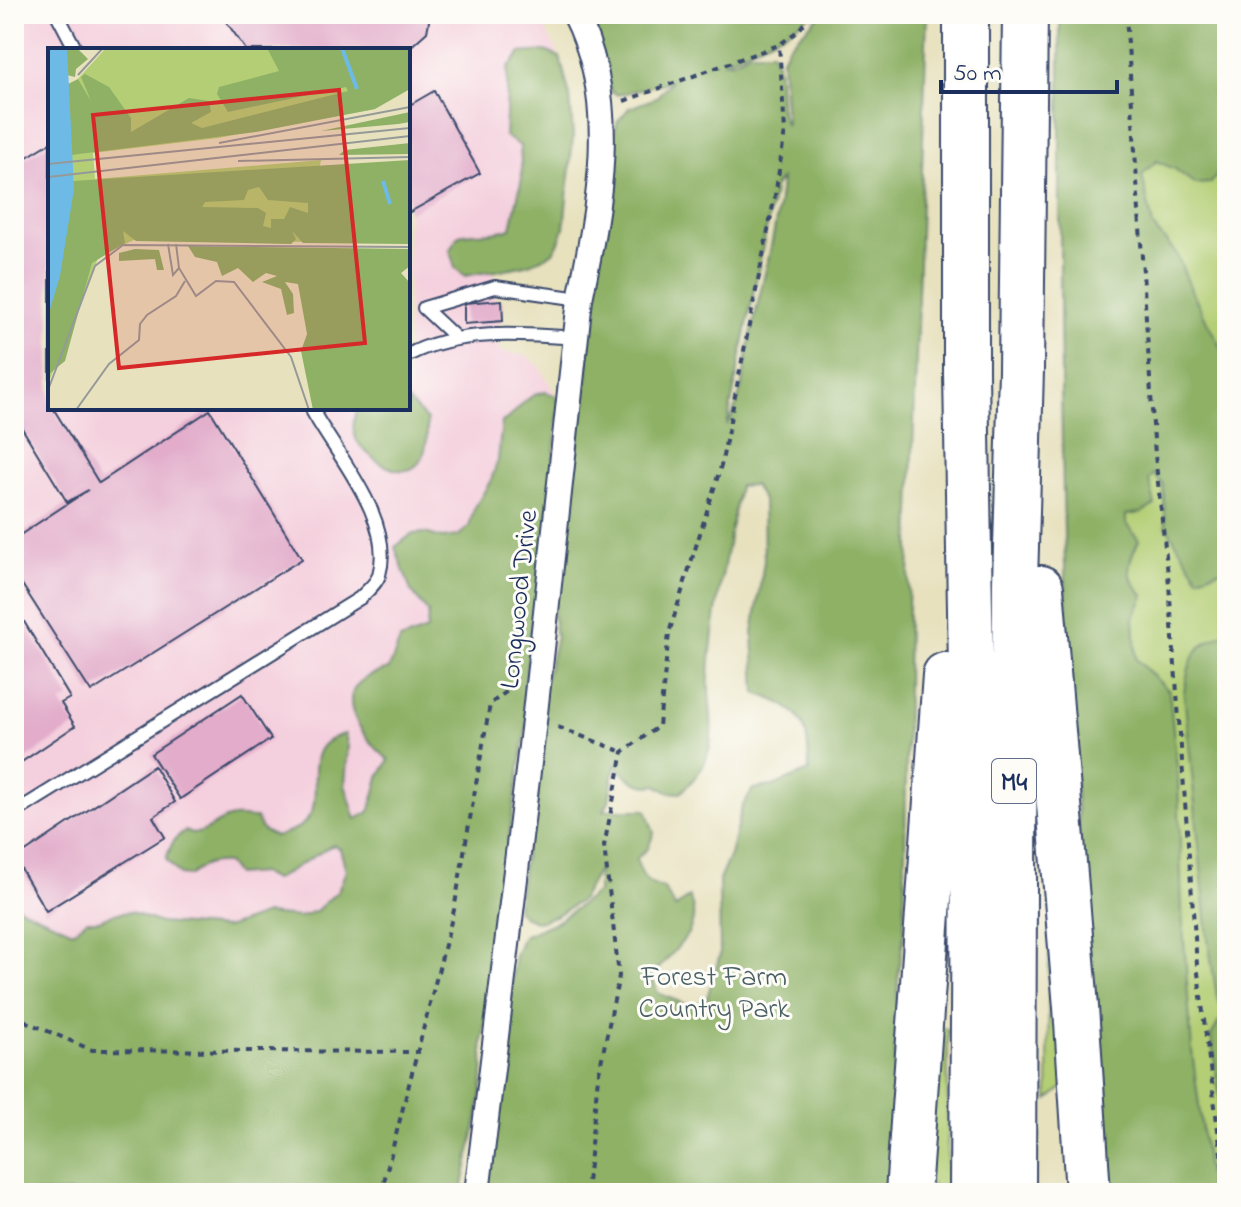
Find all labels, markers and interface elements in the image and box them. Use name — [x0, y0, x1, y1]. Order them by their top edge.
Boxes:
scale bar — [941, 44, 1117, 94]
inset map — [48, 48, 410, 410]
text: 50 m — [953, 57, 1002, 92]
street label: Longwood Drive — [491, 507, 550, 691]
road number: M4 — [992, 759, 1036, 803]
park label: Forest Farm Country Park — [639, 958, 790, 1031]

